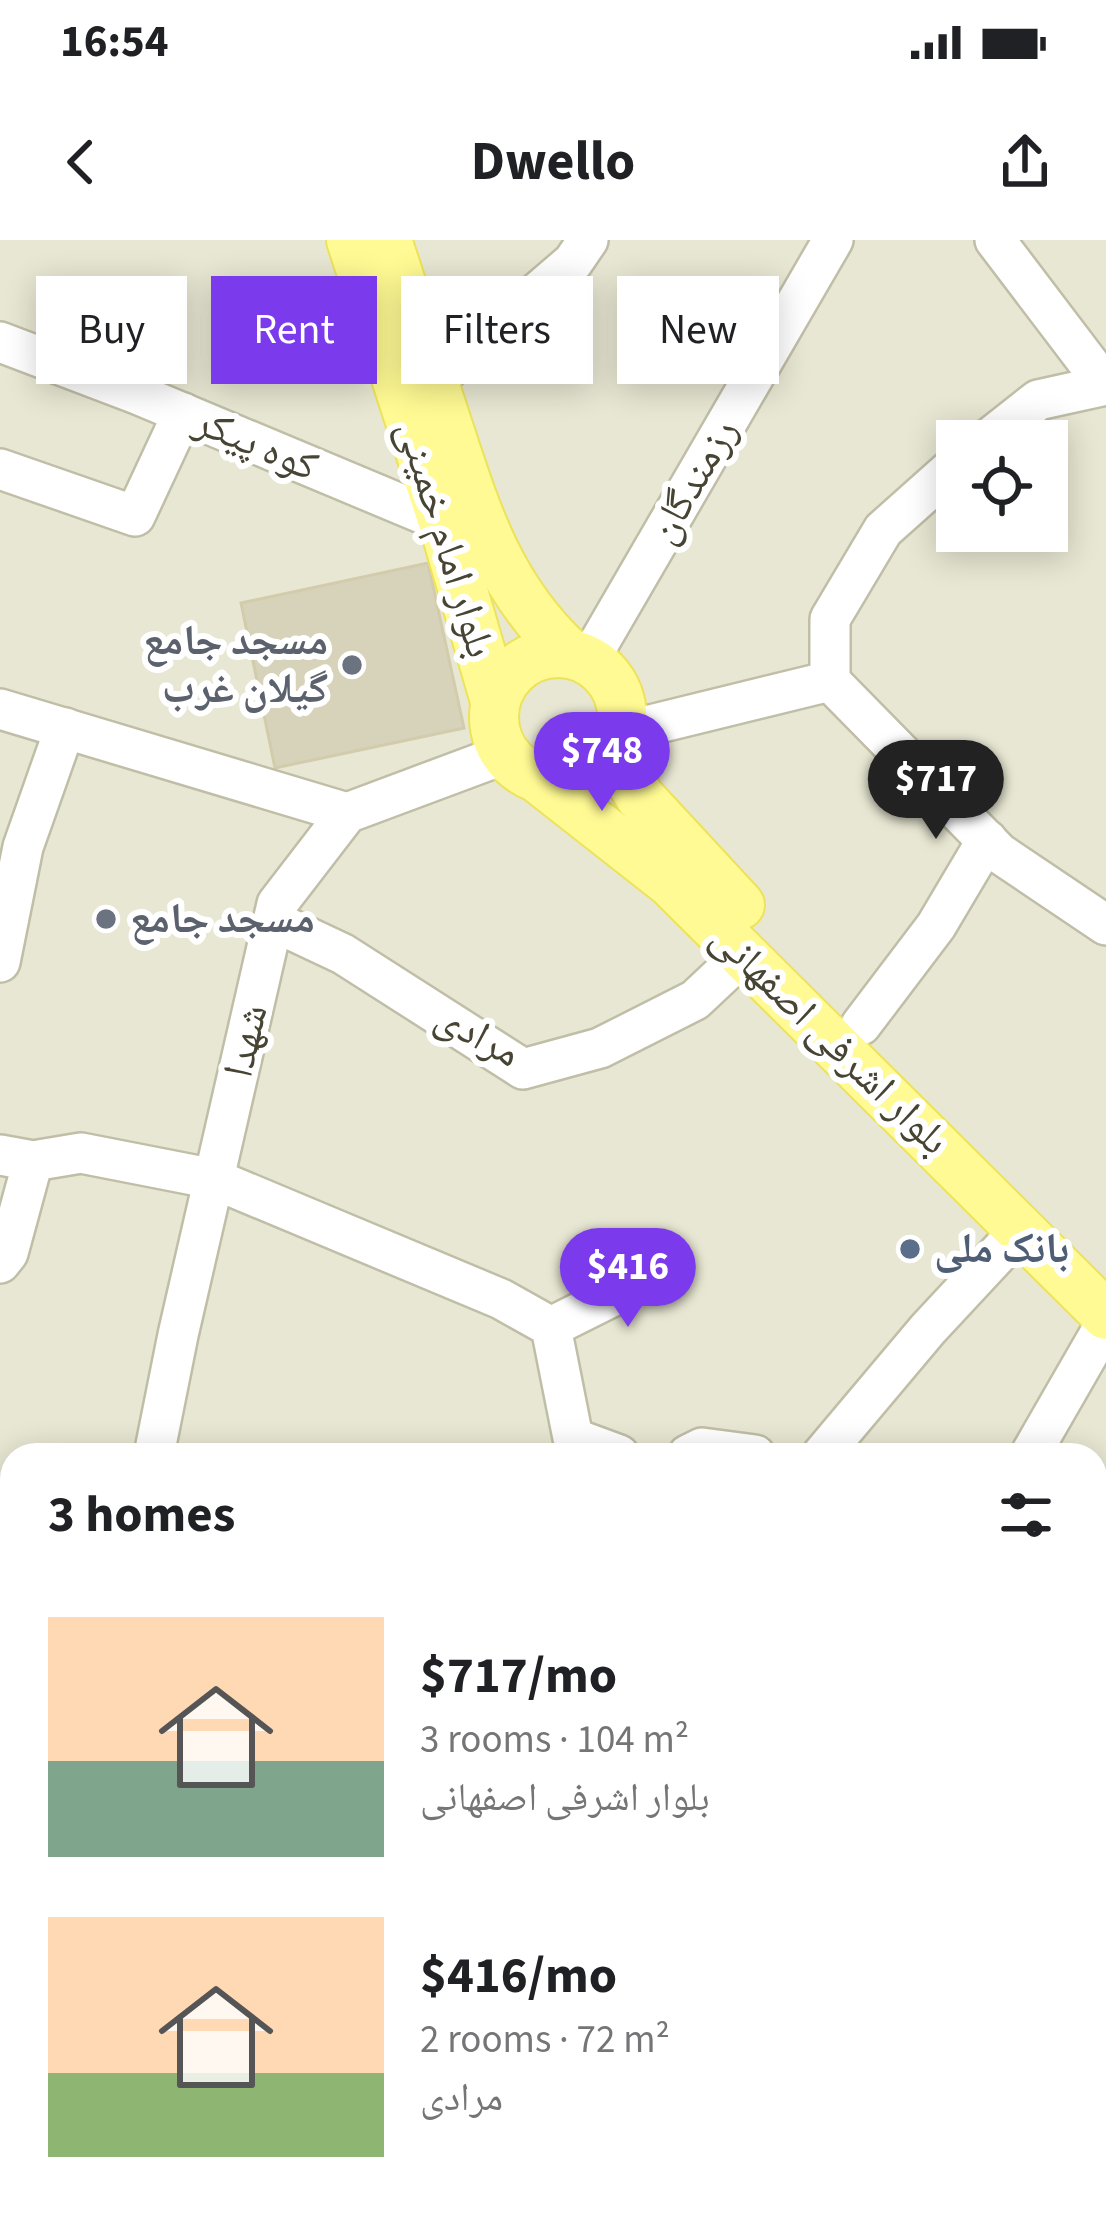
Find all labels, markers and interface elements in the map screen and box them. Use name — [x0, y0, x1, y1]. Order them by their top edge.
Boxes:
text: 16:54 — [60, 10, 169, 74]
text: Dwello — [471, 124, 635, 201]
icon: back — [48, 129, 114, 195]
icon: share — [992, 129, 1058, 195]
chip: Buy — [36, 276, 187, 384]
chip: Rent — [211, 276, 377, 384]
chip: Filters — [401, 276, 593, 384]
chip: New — [617, 276, 779, 384]
street label: کوه پیکر — [184, 391, 327, 497]
street label: رزمندگان — [633, 407, 753, 555]
street label: بلوار امام خمینی — [381, 413, 511, 665]
map controls — [936, 420, 1068, 552]
button: locate — [936, 420, 1068, 552]
place label: مسجد جامع گیلان غرب — [143, 611, 328, 719]
marker: مسجد جامع گیلان غرب — [339, 652, 365, 678]
pin: $748 — [531, 712, 673, 814]
text: $748 — [561, 723, 643, 779]
pin: $717 — [865, 740, 1007, 842]
text: $717 — [895, 751, 977, 807]
place label: مسجد جامع — [130, 889, 315, 949]
marker: مسجد جامع — [93, 906, 119, 932]
street label: بلوار اشرفی اصفهانی — [697, 909, 963, 1169]
street label: مرادی — [424, 987, 532, 1083]
street label: شهدا — [208, 998, 284, 1084]
place label: بانک ملی — [934, 1219, 1069, 1279]
pin: $416 — [557, 1228, 699, 1330]
marker: بانک ملی — [897, 1236, 923, 1262]
text: $416 — [587, 1239, 669, 1295]
text: 3 homes — [48, 1479, 235, 1551]
icon: filters — [993, 1482, 1059, 1548]
text: $717/mo — [420, 1640, 617, 1712]
icon: home — [144, 1665, 288, 1809]
text: 3 rooms · 104 m² — [420, 1712, 689, 1768]
text: بلوار اشرفی اصفهانی — [420, 1770, 710, 1826]
text: $416/mo — [420, 1940, 617, 2012]
icon: home — [144, 1965, 288, 2109]
text: 2 rooms · 72 m² — [420, 2012, 670, 2068]
text: مرادی — [420, 2070, 503, 2126]

